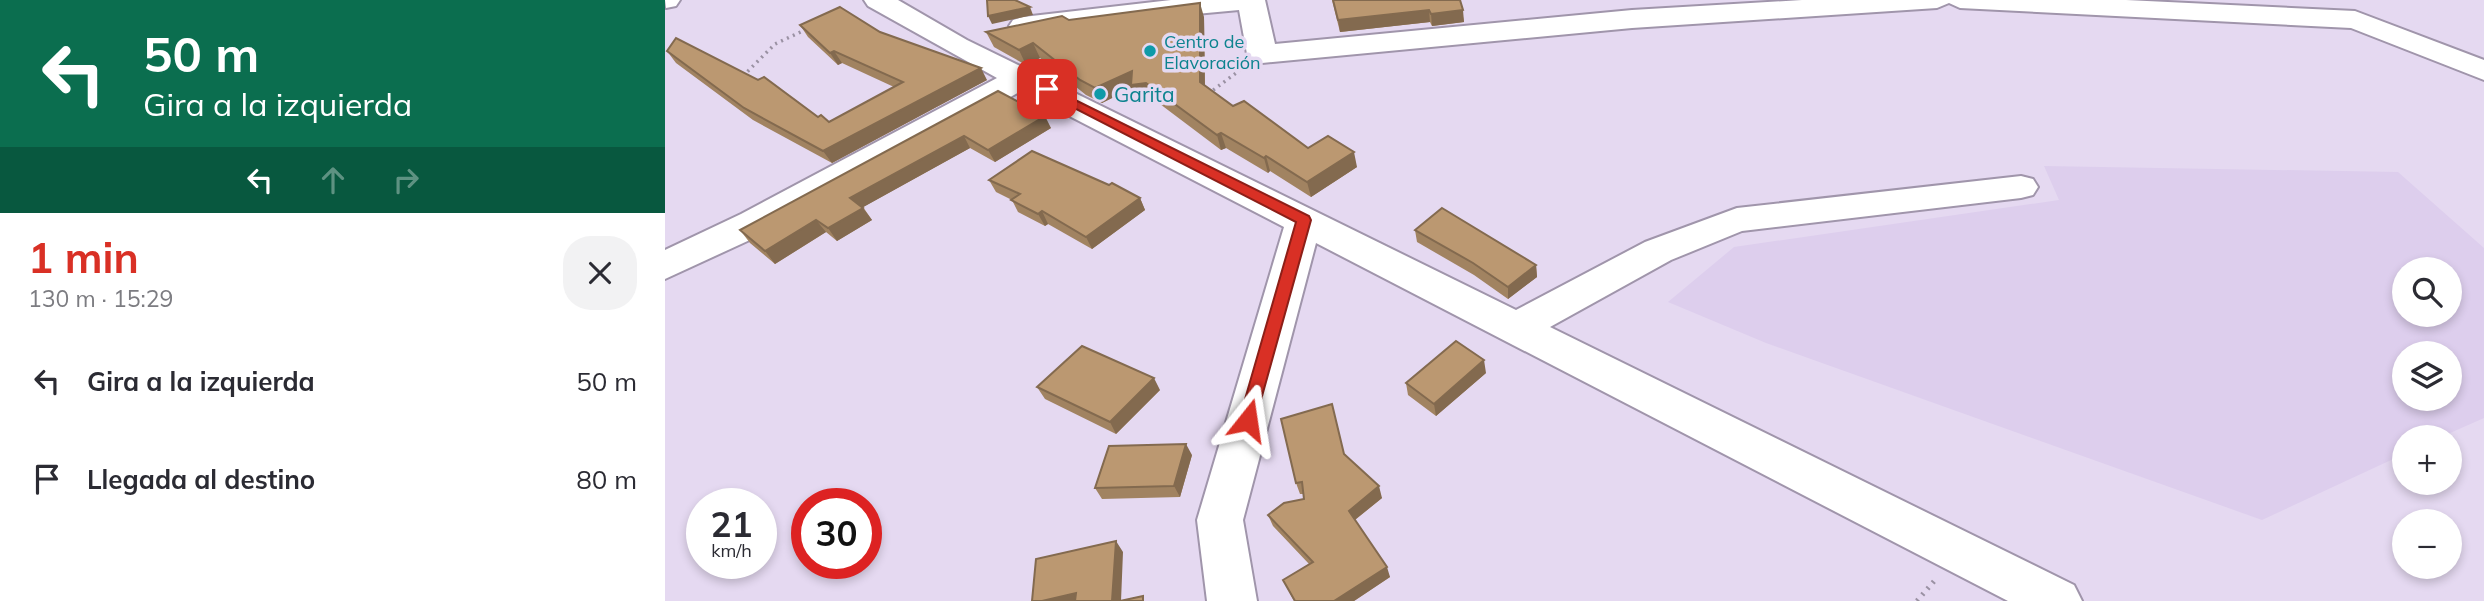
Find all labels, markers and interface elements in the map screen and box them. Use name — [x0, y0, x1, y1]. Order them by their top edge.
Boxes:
text: 50 m — [143, 23, 259, 84]
icon: left — [28, 28, 119, 119]
place label: Centro de Elavoración — [1164, 30, 1261, 74]
marker: Centro de Elavoración — [1142, 43, 1158, 59]
pin — [1017, 59, 1077, 119]
icon: arrive — [1028, 70, 1066, 108]
place label: Garita — [1114, 81, 1175, 107]
text: Gira a la izquierda — [143, 84, 412, 124]
marker: Garita — [1092, 86, 1108, 102]
icon: left — [241, 161, 279, 199]
icon: ahead — [314, 161, 352, 199]
icon: right — [387, 161, 425, 199]
text: 1 min — [28, 231, 139, 284]
button: close — [563, 236, 637, 310]
map controls — [2392, 257, 2462, 579]
button: search — [2392, 257, 2462, 327]
text: 130 m · 15:29 — [28, 284, 173, 313]
button: layers — [2392, 341, 2462, 411]
icon: left — [28, 362, 66, 400]
text: Gira a la izquierda — [87, 365, 315, 398]
text: 50 m — [576, 365, 637, 398]
position arrow — [1211, 383, 1285, 457]
button: + — [2392, 425, 2462, 495]
icon: arrive — [28, 460, 66, 498]
text: Llegada al destino — [87, 463, 315, 496]
text: 80 m — [576, 463, 637, 496]
speed limit sign: 30 — [791, 488, 882, 579]
text: 21 — [710, 502, 753, 546]
button: − — [2392, 509, 2462, 579]
text: km/h — [711, 539, 752, 562]

